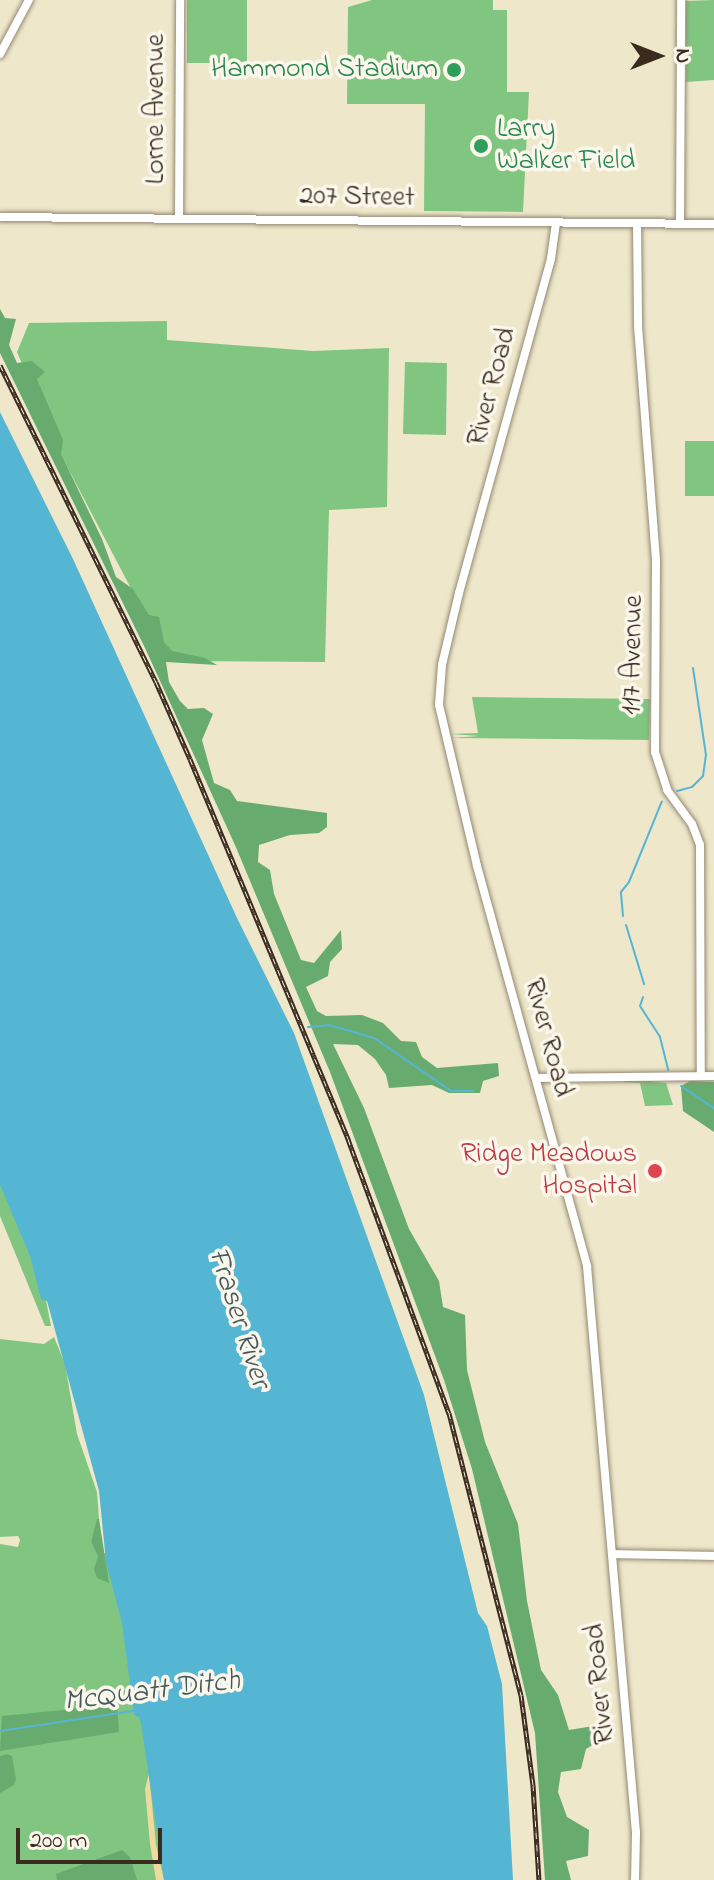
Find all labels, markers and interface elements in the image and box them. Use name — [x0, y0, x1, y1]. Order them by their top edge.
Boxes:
north arrow — [618, 16, 698, 96]
street label: Lorne Avenue — [140, 34, 174, 184]
text: N — [666, 49, 698, 63]
place label: Hammond Stadium — [211, 53, 438, 87]
marker: Hammond Stadium — [445, 61, 463, 79]
place label: Larry Walker Field — [497, 113, 635, 179]
marker: Larry Walker Field — [472, 137, 490, 155]
street label: 207 Street — [299, 180, 415, 216]
street label: River Road — [461, 324, 525, 450]
street label: 117 Avenue — [616, 595, 652, 715]
street label: River Road — [515, 975, 579, 1101]
place label: Ridge Meadows Hospital — [461, 1138, 637, 1204]
marker: Ridge Meadows Hospital — [644, 1160, 666, 1182]
water label: Fraser River — [198, 1243, 278, 1393]
street label: River Road — [579, 1622, 623, 1746]
water label: McQuatt Ditch — [62, 1663, 242, 1721]
scale bar — [20, 1812, 166, 1862]
text: 200 m — [30, 1824, 87, 1859]

